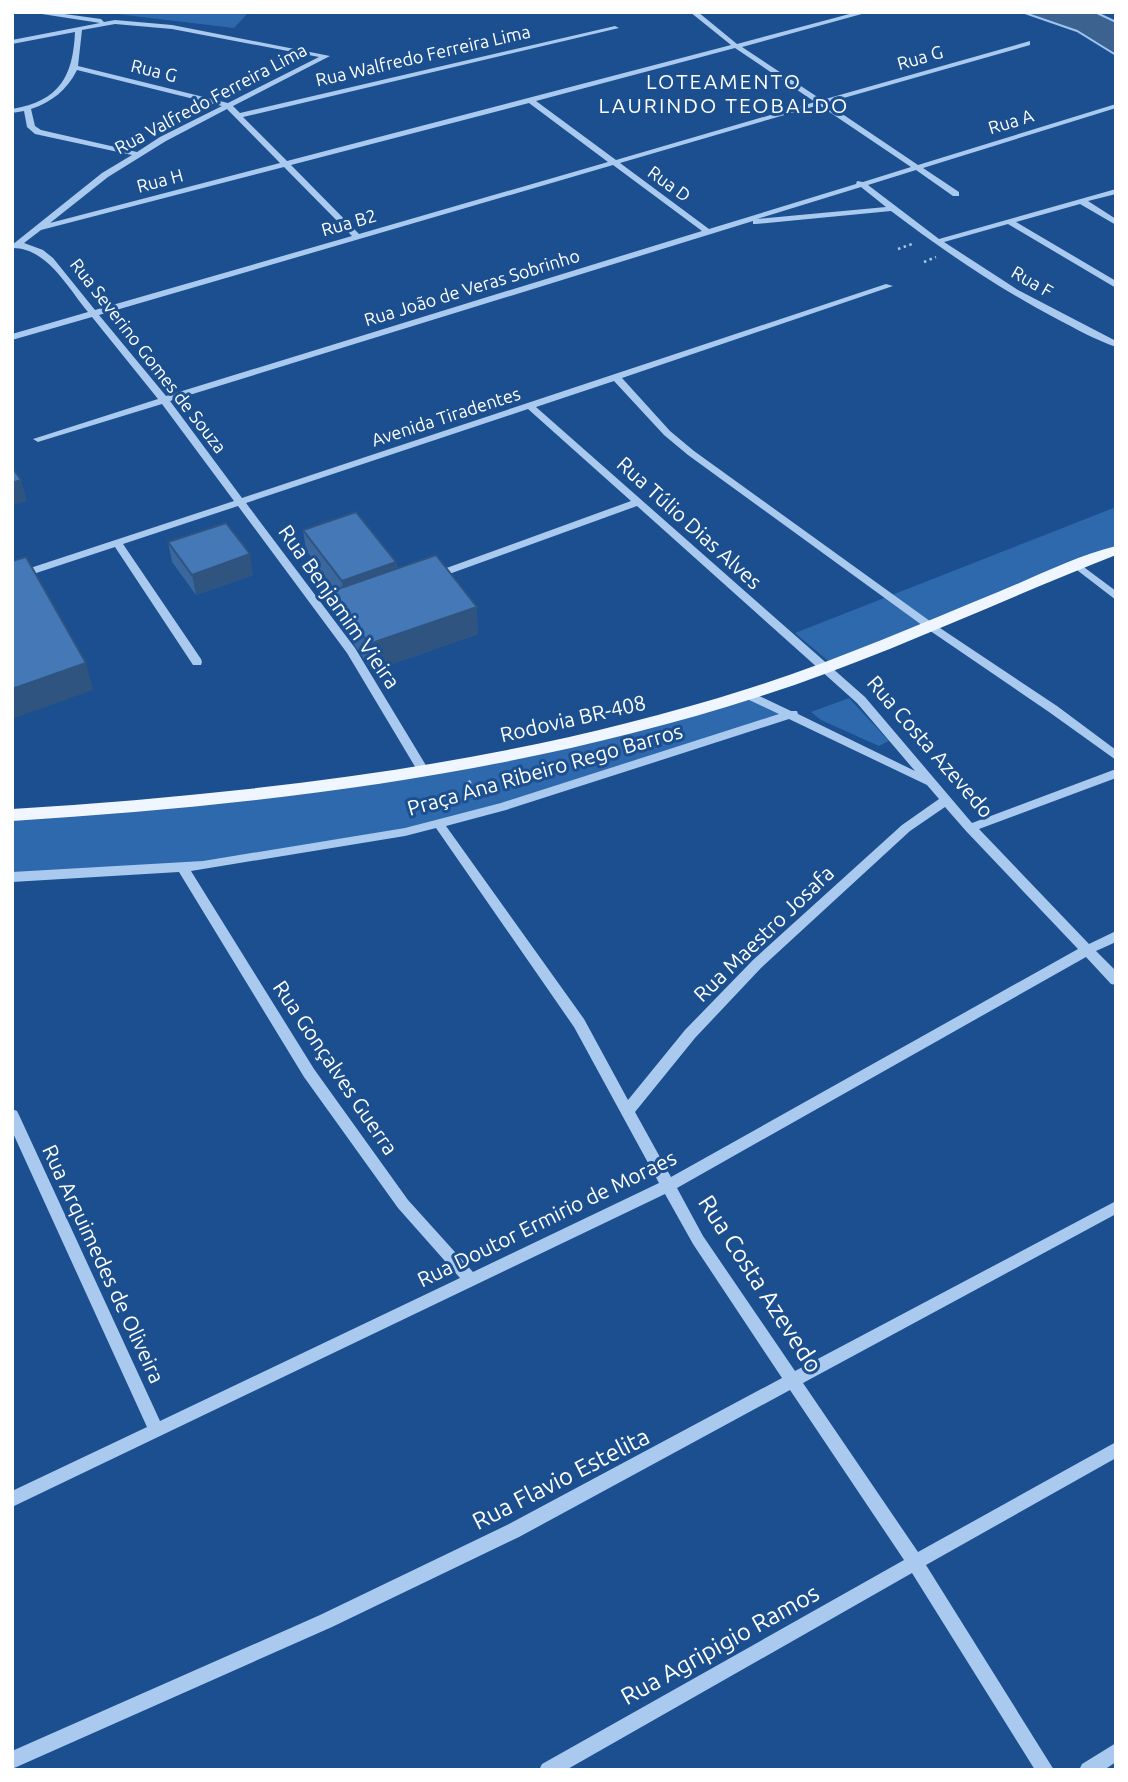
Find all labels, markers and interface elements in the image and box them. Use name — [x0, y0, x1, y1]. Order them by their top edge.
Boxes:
street label: Rua Walfredo Ferreira Lima — [313, 21, 532, 89]
street label: Rua Valfredo Ferreira Lima — [111, 39, 310, 157]
street label: Rua G — [894, 41, 945, 73]
street label: Rua G — [129, 55, 179, 85]
district label: LOTEAMENTO LAURINDO TEOBALDO — [599, 69, 849, 117]
street label: Rua A — [986, 105, 1036, 137]
street label: Rua D — [644, 161, 695, 205]
street label: Rua H — [134, 164, 185, 196]
street label: Rua B2 — [319, 205, 379, 239]
street label: Rua João de Veras Sobrinho — [362, 245, 582, 329]
street label: Rua Severino Gomes de Souza — [67, 254, 231, 457]
street label: Rua F — [1008, 261, 1057, 301]
street label: Avenida Tiradentes — [369, 383, 523, 450]
street label: Rua Túlio Dias Alves — [612, 451, 767, 593]
street label: Rua Benjamim Vieira — [274, 520, 405, 693]
street label: Rua Costa Azevedo — [863, 670, 999, 822]
street label: Rodovia BR-408 — [498, 690, 648, 746]
street label: Praça Ana Ribeiro Rego Barros — [404, 718, 685, 820]
street label: Rua Maestro Josafa — [688, 860, 838, 1006]
street label: Rua Gonçalves Guerra — [269, 976, 403, 1159]
street label: Rua Arquimedes de Oliveira — [38, 1141, 170, 1387]
street label: Rua Doutor Ermirio de Moraes — [413, 1145, 680, 1291]
street label: Rua Costa Azevedo — [693, 1190, 828, 1377]
street label: Rua Flavio Estelita — [468, 1422, 654, 1535]
street label: Rua Agripigio Ramos — [616, 1579, 823, 1710]

